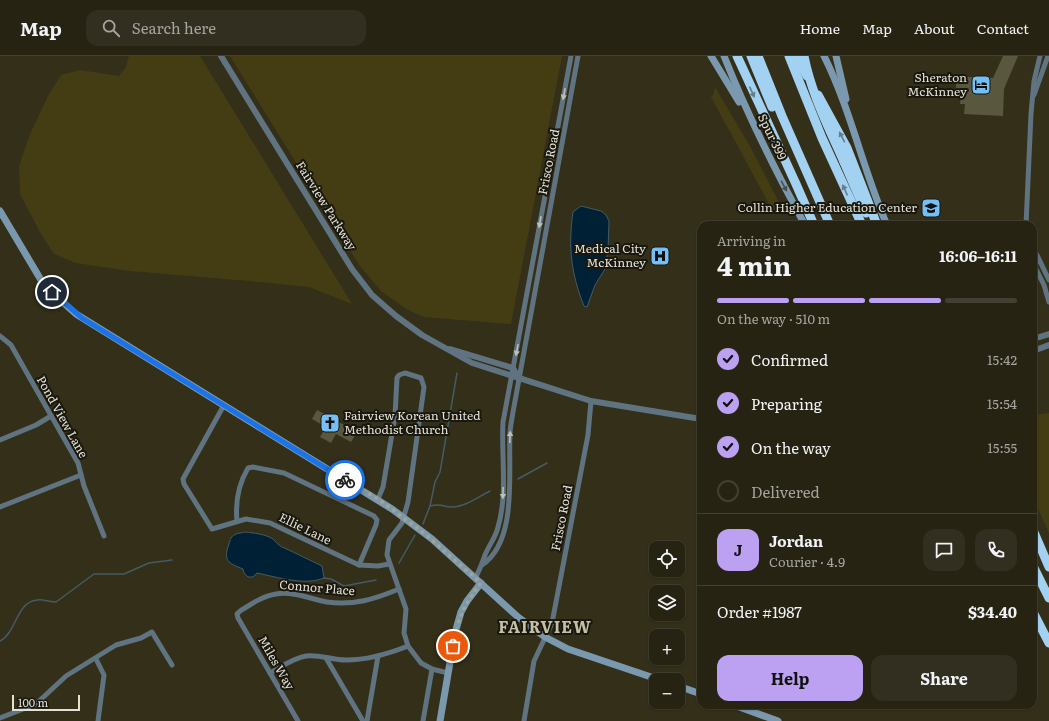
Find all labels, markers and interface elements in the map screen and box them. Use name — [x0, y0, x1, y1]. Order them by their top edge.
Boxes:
search box — [86, 10, 366, 46]
text: Map — [20, 14, 62, 42]
text: Search here — [132, 16, 216, 39]
icon: search — [100, 17, 122, 39]
text: Home — [800, 18, 840, 38]
text: Map — [862, 18, 892, 38]
text: About — [914, 18, 955, 38]
text: Contact — [977, 18, 1029, 38]
place label: Sheraton McKinney — [908, 68, 967, 100]
hotel icon: Sheraton McKinney — [970, 74, 992, 96]
one-way arrow — [750, 86, 756, 98]
one-way arrow — [560, 88, 566, 100]
street label: Spur 399 — [754, 110, 792, 163]
street label: Frisco Road — [533, 127, 563, 196]
one-way arrow — [838, 131, 845, 143]
street label: Fairview Parkway — [292, 157, 362, 254]
one-way arrow — [781, 180, 787, 192]
one-way arrow — [842, 184, 848, 196]
school or university icon: Collin Higher Education Center — [920, 197, 942, 219]
place label: Collin Higher Education Center — [737, 198, 917, 216]
one-way arrow — [537, 216, 543, 228]
text: Arriving in — [717, 231, 786, 250]
place label: Medical City McKinney — [574, 239, 646, 271]
text: 16:06–16:11 — [939, 244, 1017, 267]
hospital icon: Medical City McKinney — [649, 245, 671, 267]
text: 4 min — [717, 245, 791, 284]
pin — [35, 275, 69, 309]
icon: home — [41, 281, 63, 303]
text: On the way · 510 m — [717, 309, 830, 328]
one-way arrow — [513, 344, 519, 356]
icon: check — [717, 348, 739, 370]
text: Confirmed — [751, 348, 828, 371]
text: 15:42 — [987, 350, 1017, 369]
street label: Pond View Lane — [33, 372, 93, 461]
icon: check — [717, 392, 739, 414]
text: Preparing — [751, 392, 822, 415]
text: 15:54 — [987, 394, 1017, 413]
place label: Fairview Korean United Methodist Church — [344, 406, 481, 438]
church icon: Fairview Korean United Methodist Church — [319, 412, 341, 434]
one-way arrow — [507, 430, 514, 443]
icon: check — [717, 436, 739, 458]
text: On the way — [751, 436, 831, 459]
text: 15:55 — [988, 438, 1017, 457]
courier — [325, 460, 365, 500]
icon: bike — [334, 469, 356, 491]
text: Delivered — [751, 480, 820, 503]
street label: Frisco Road — [546, 483, 576, 552]
one-way arrow — [500, 487, 506, 500]
street label: Ellie Lane — [276, 508, 335, 549]
text: Jordan — [769, 529, 823, 552]
button: chat — [923, 529, 965, 571]
button: phone — [975, 529, 1017, 571]
text: J — [734, 538, 742, 561]
map controls — [649, 541, 685, 709]
button: locate — [649, 541, 685, 577]
text: Courier · 4.9 — [769, 552, 845, 571]
street label: Connor Place — [279, 575, 356, 599]
button: layers — [649, 585, 685, 621]
text: Order #1987 — [717, 600, 802, 623]
text: $34.40 — [968, 600, 1017, 623]
district label: FAIRVIEW — [498, 614, 592, 638]
pin — [436, 629, 470, 663]
button: + — [649, 629, 685, 665]
street label: Miles Way — [254, 632, 300, 693]
icon: bag — [442, 635, 464, 657]
button: Help — [717, 655, 863, 701]
button: Share — [871, 655, 1017, 701]
button: − — [649, 673, 685, 709]
scale bar — [12, 693, 80, 712]
text: 100 m — [18, 694, 48, 710]

